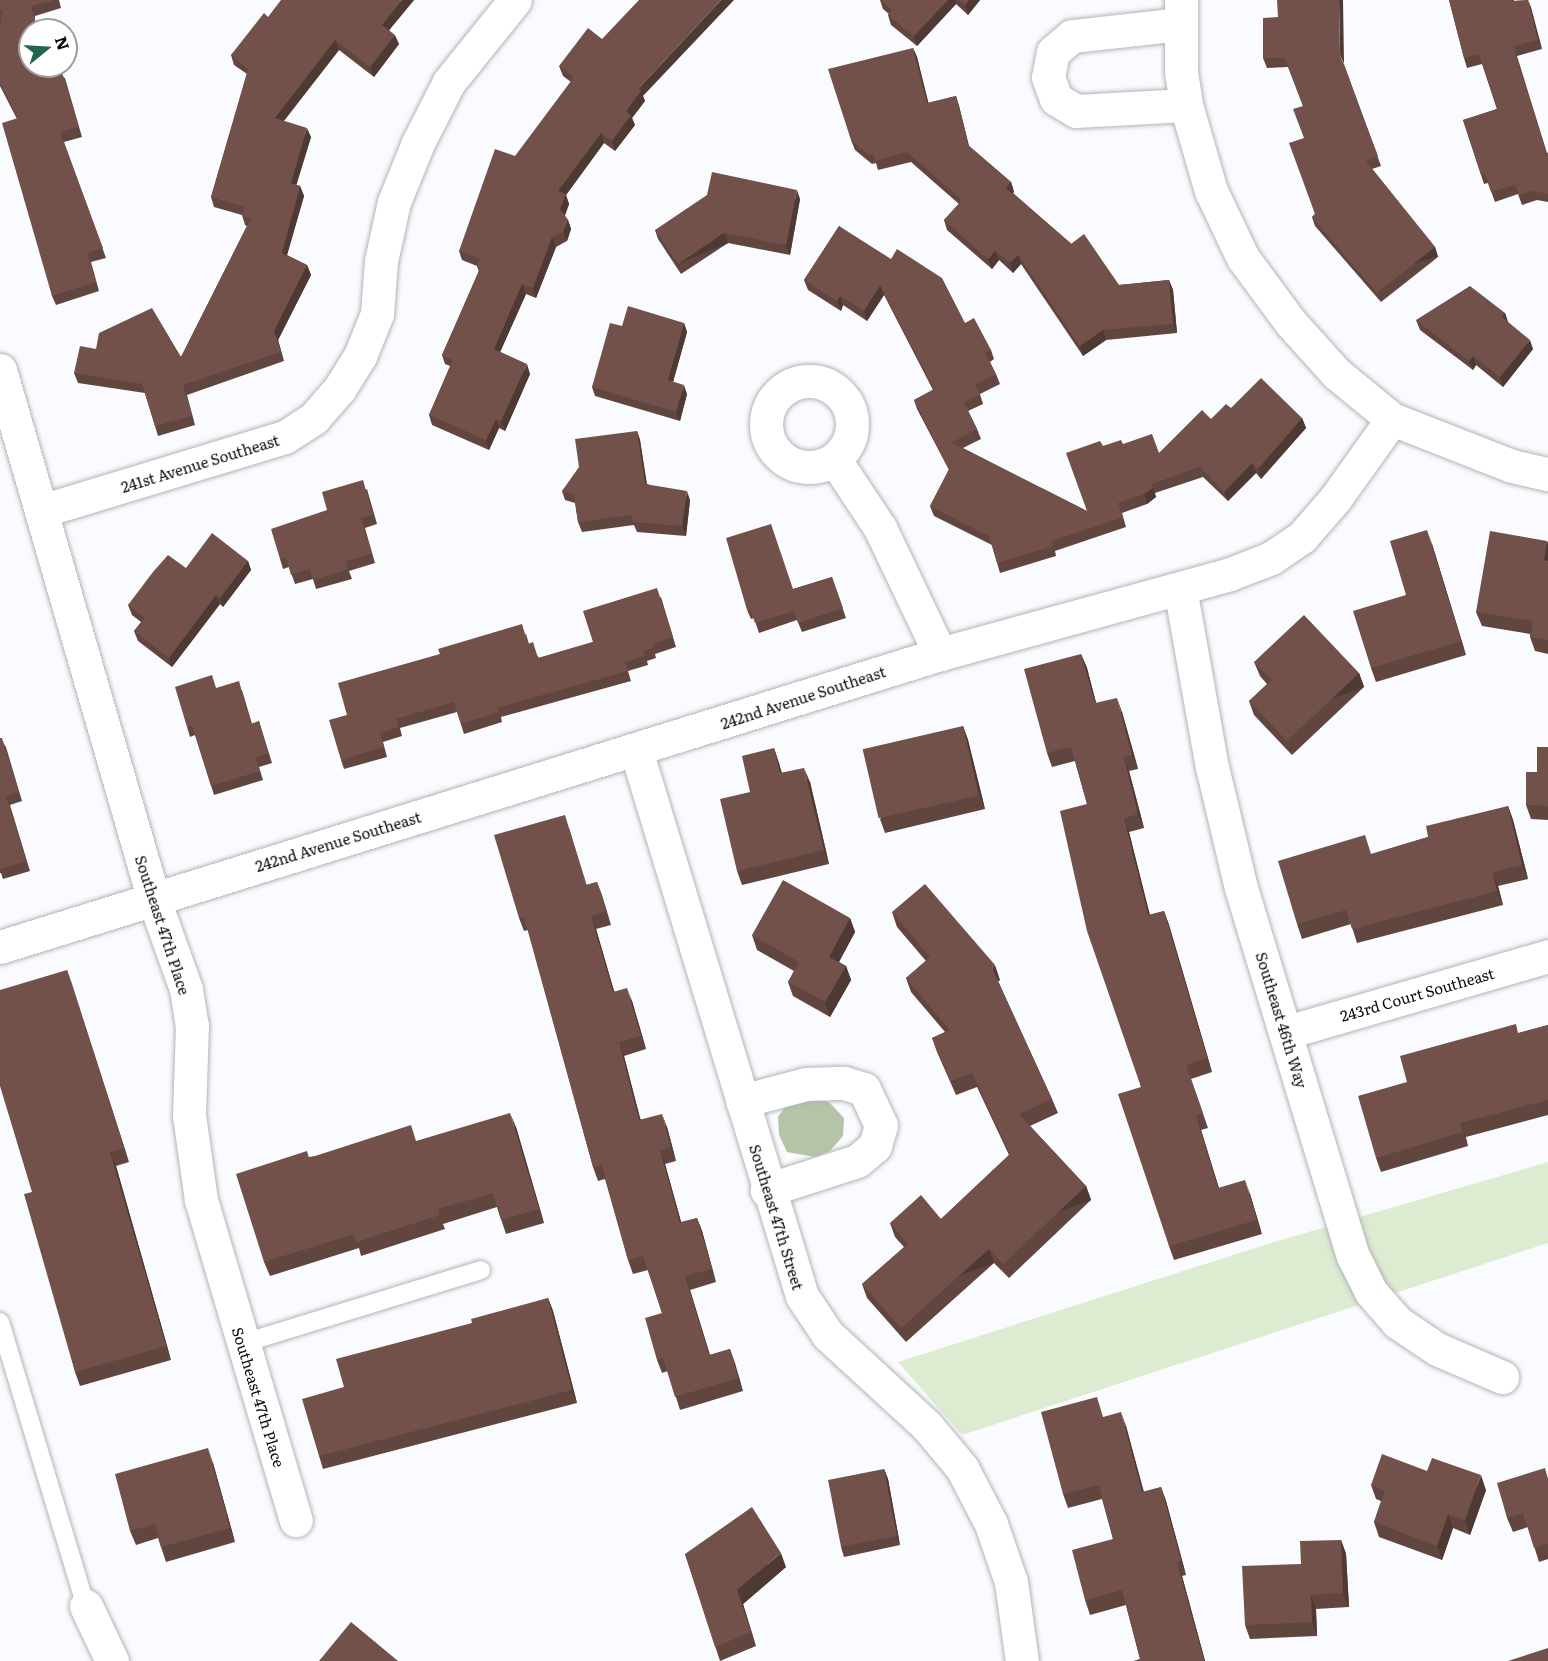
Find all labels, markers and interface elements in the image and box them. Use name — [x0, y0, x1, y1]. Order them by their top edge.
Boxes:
north arrow — [18, 18, 78, 78]
text: N — [50, 33, 77, 53]
street label: 241st Avenue Southeast — [119, 430, 281, 496]
street label: 242nd Avenue Southeast — [718, 662, 888, 732]
street label: 242nd Avenue Southeast — [253, 807, 423, 875]
street label: Southeast 47th Place — [132, 853, 194, 997]
street label: Southeast 46th Way — [1253, 950, 1311, 1090]
street label: 243rd Court Southeast — [1338, 963, 1496, 1025]
street label: Southeast 47th Street — [746, 1142, 808, 1292]
street label: Southeast 47th Place — [229, 1325, 289, 1469]

